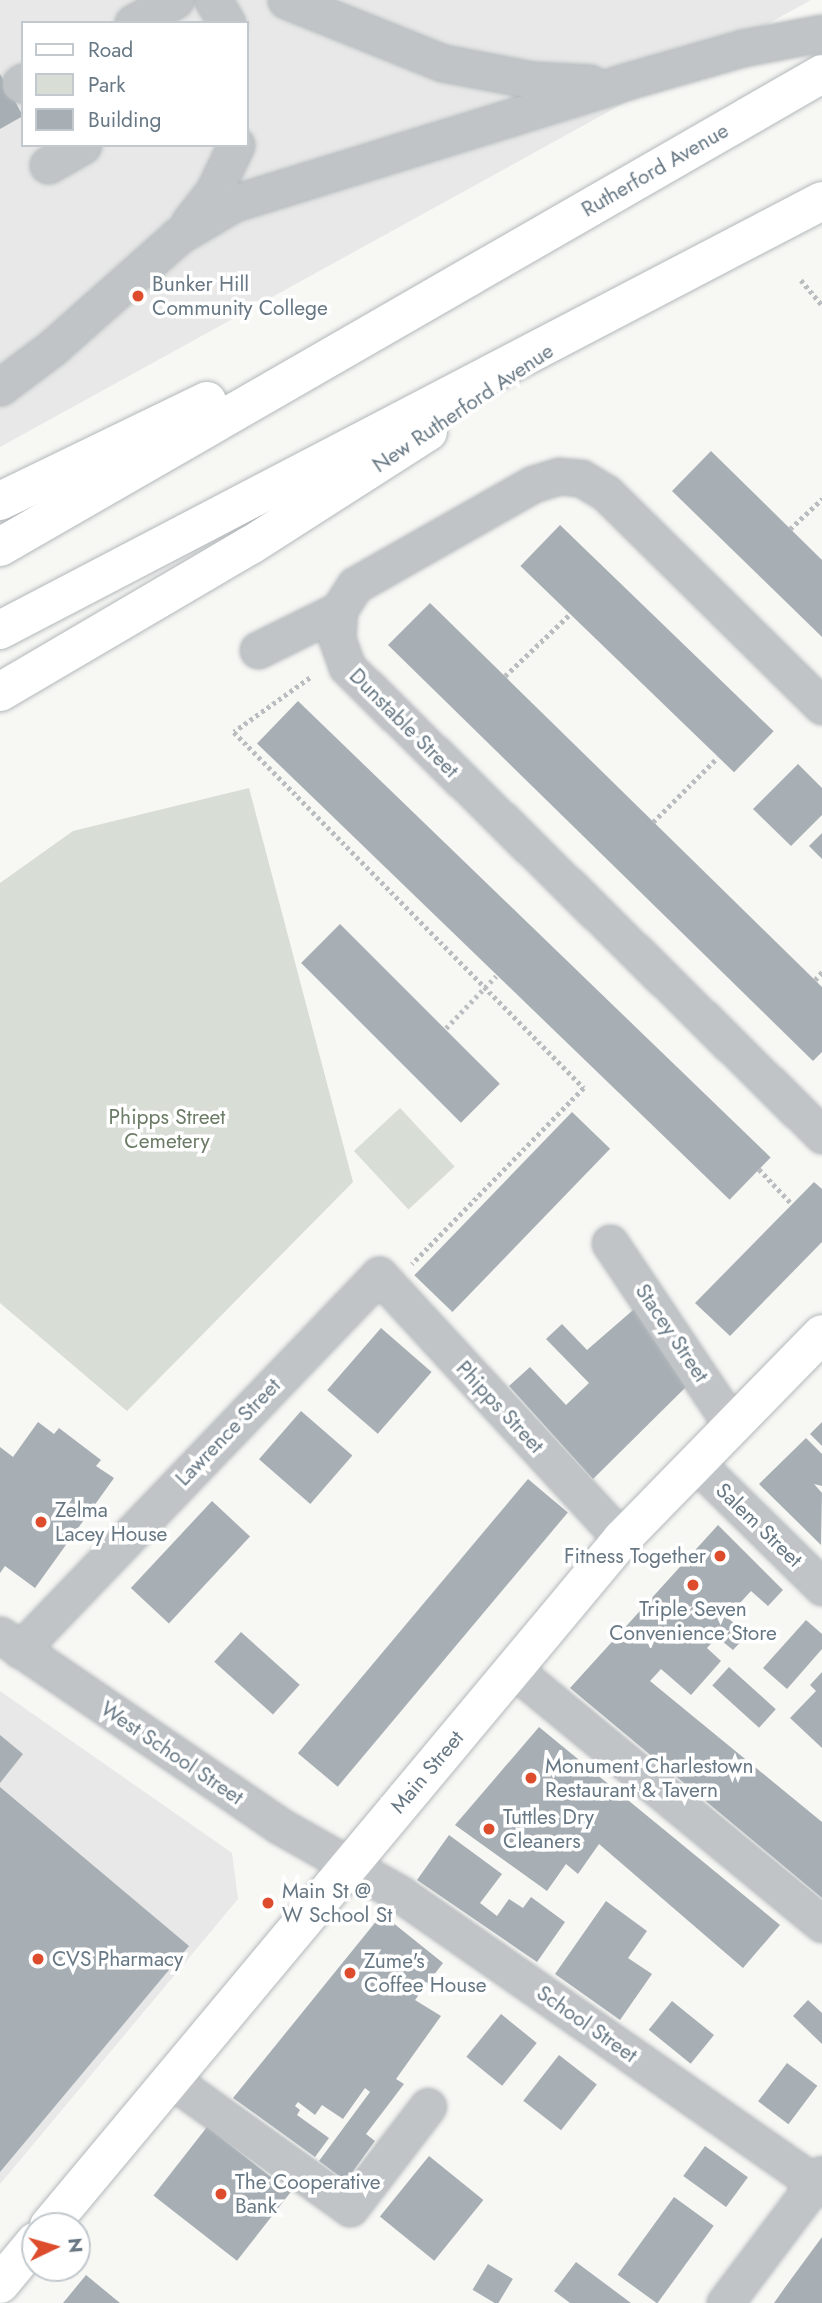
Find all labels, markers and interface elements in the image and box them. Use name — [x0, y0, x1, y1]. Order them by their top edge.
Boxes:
legend — [21, 21, 248, 147]
text: Road — [88, 35, 133, 65]
text: Park — [88, 70, 125, 100]
text: Building — [88, 105, 161, 135]
street label: Rutherford Avenue — [577, 118, 733, 222]
place label: Bunker Hill Community College — [152, 271, 328, 321]
marker: Bunker Hill Community College — [130, 288, 146, 304]
street label: New Rutherford Avenue — [368, 338, 558, 478]
street label: Dunstable Street — [344, 663, 464, 783]
park label: Phipps Street Cemetery — [109, 1104, 225, 1154]
street label: Stacey Street — [630, 1279, 714, 1387]
street label: Phipps Street — [451, 1356, 549, 1458]
street label: Lawrence Street — [170, 1373, 286, 1491]
street label: Salem Street — [711, 1478, 807, 1572]
place label: Zelma Lacey House — [55, 1497, 167, 1547]
marker: Zelma Lacey House — [33, 1514, 49, 1530]
place label: Fitness Together — [564, 1543, 706, 1569]
marker: Fitness Together — [712, 1548, 728, 1564]
marker: Triple Seven Convenience Store — [685, 1577, 701, 1593]
place label: Triple Seven Convenience Store — [609, 1596, 777, 1646]
street label: West School Street — [96, 1696, 248, 1810]
street label: Main Street — [385, 1726, 469, 1818]
place label: Monument Charlestown Restaurant & Tavern — [545, 1753, 753, 1803]
marker: Monument Charlestown Restaurant & Tavern — [523, 1770, 539, 1786]
place label: Tuttles Dry Cleaners — [503, 1804, 594, 1854]
marker: Tuttles Dry Cleaners — [481, 1821, 497, 1837]
place label: Main St @ W School St — [282, 1878, 392, 1928]
marker: Main St @ W School St — [260, 1895, 276, 1911]
place label: CVS Pharmacy — [52, 1946, 183, 1972]
place label: Zume's Coffee House — [364, 1948, 487, 1998]
marker: CVS Pharmacy — [30, 1951, 46, 1967]
marker: Zume's Coffee House — [342, 1965, 358, 1981]
street label: School Street — [532, 1980, 642, 2068]
place label: The Cooperative Bank — [235, 2169, 381, 2219]
marker: The Cooperative Bank — [213, 2186, 229, 2202]
north arrow — [21, 2212, 91, 2282]
text: N — [61, 2237, 90, 2254]

